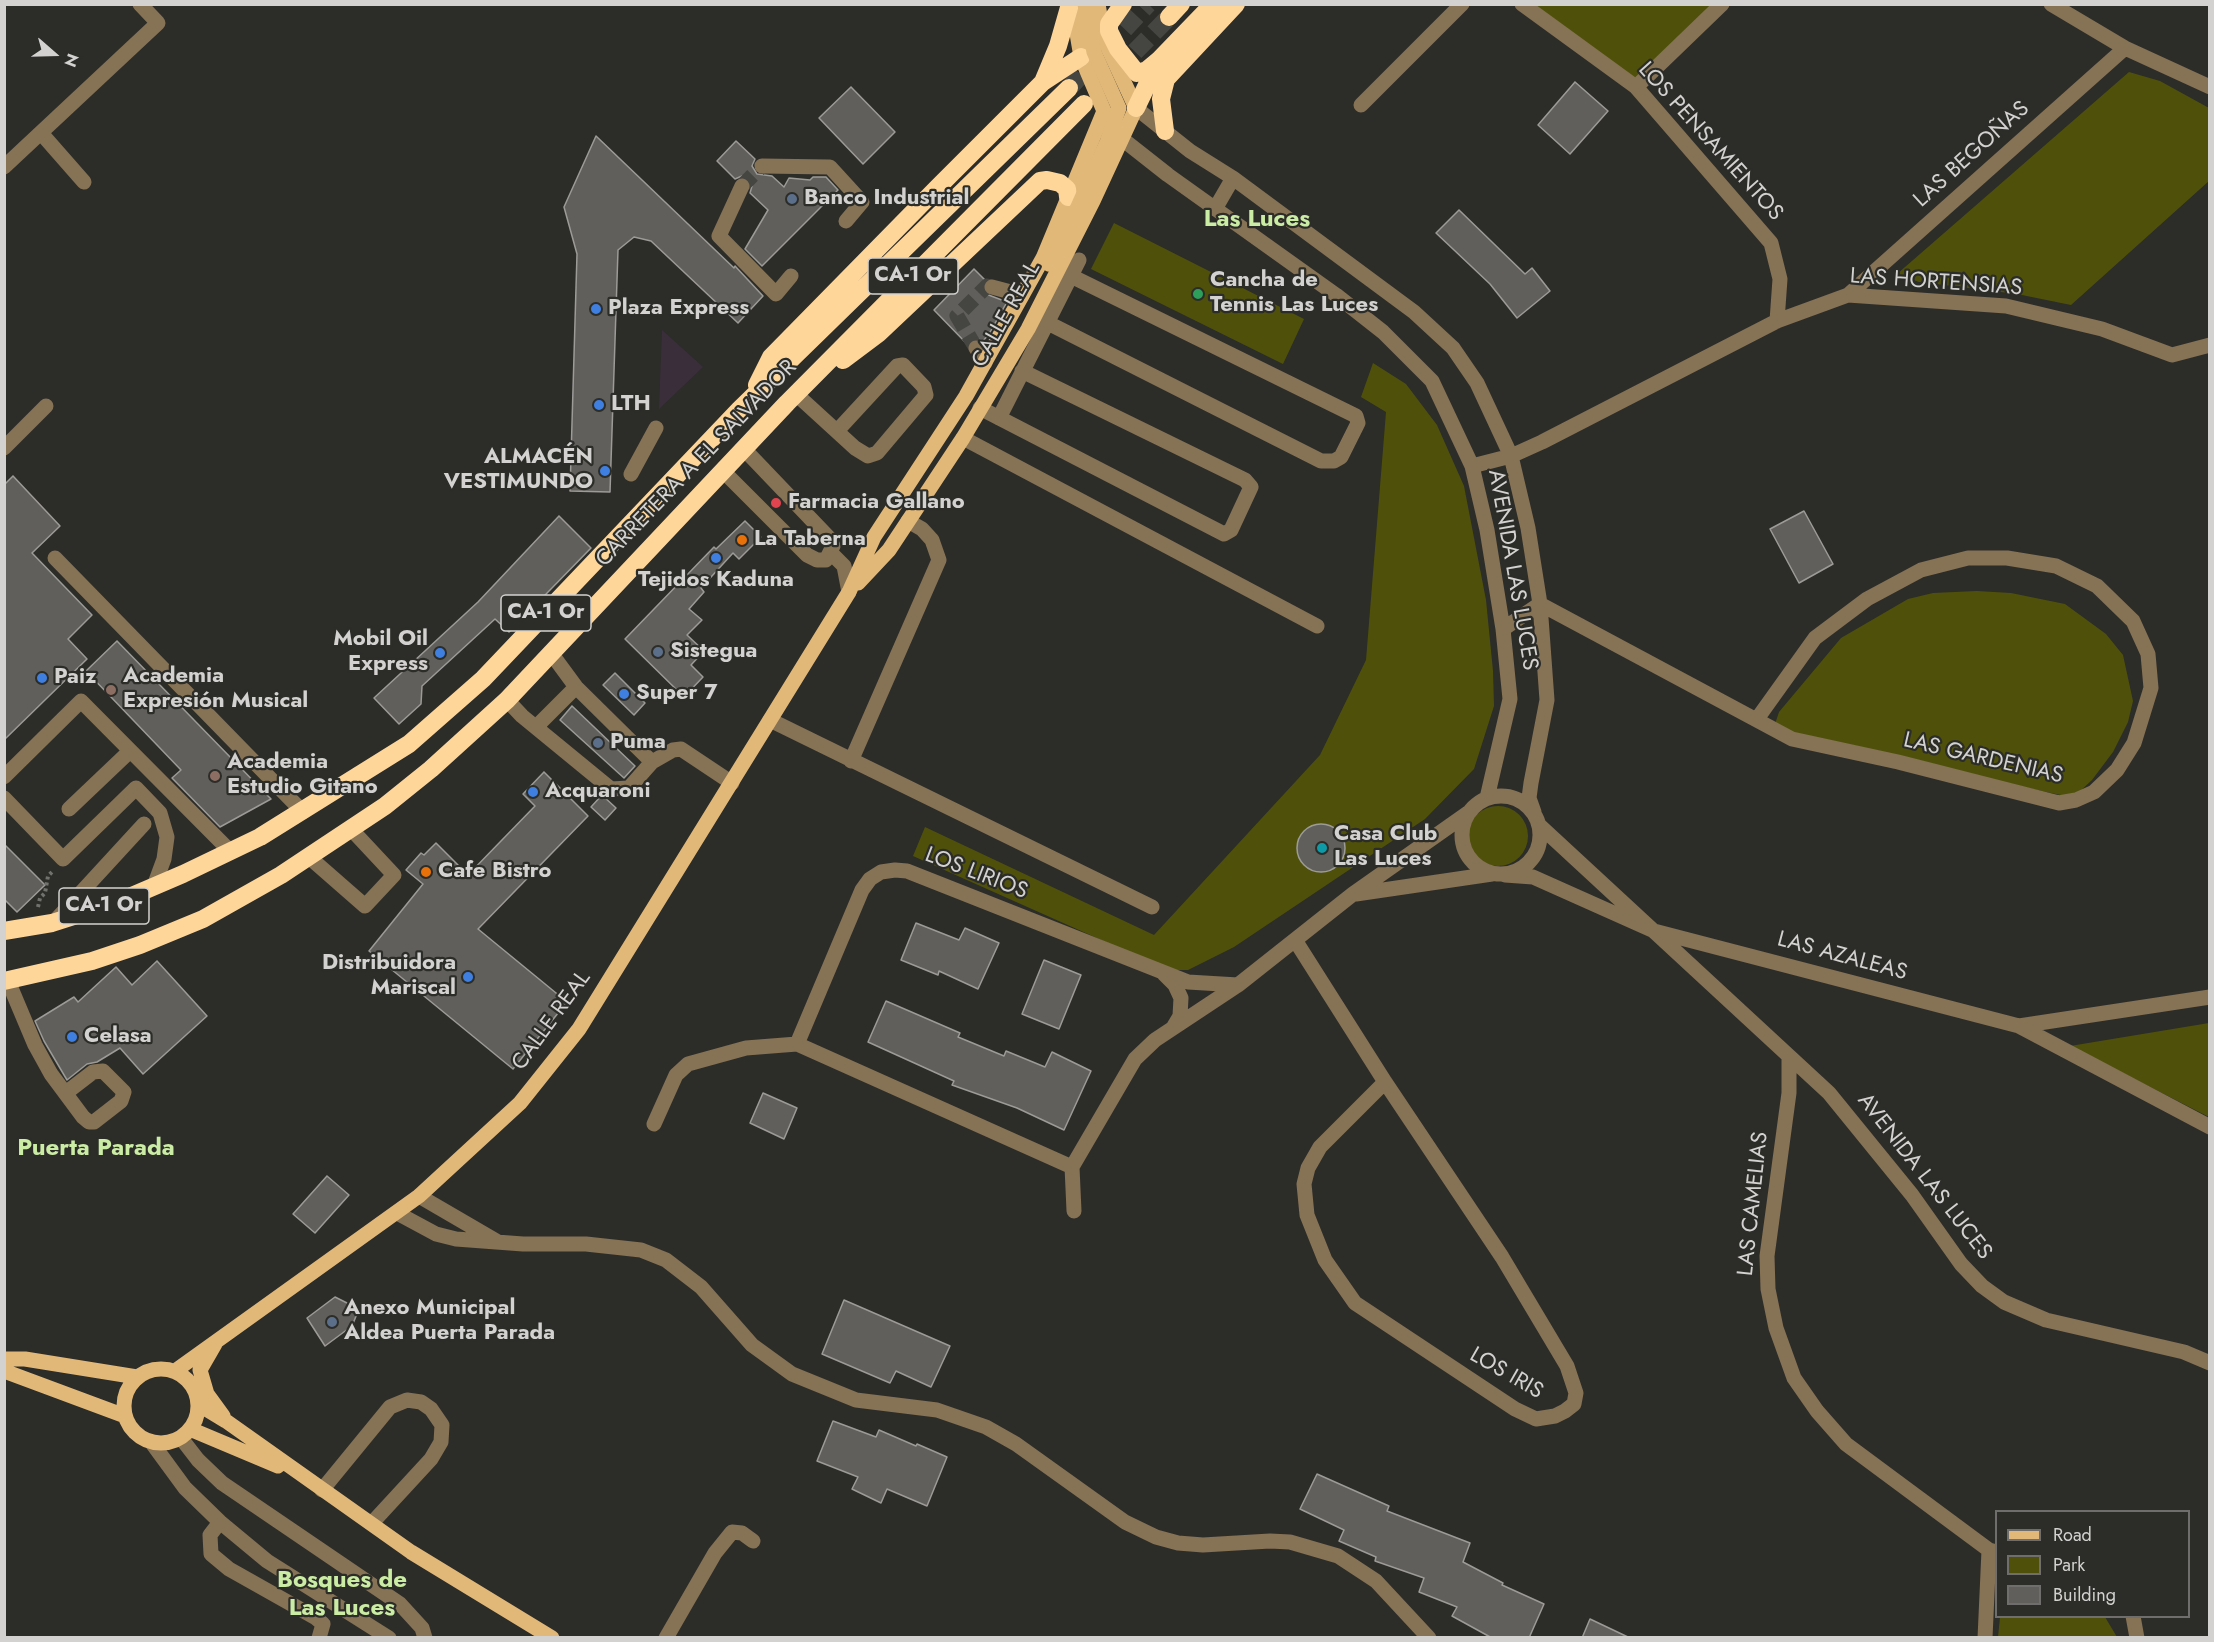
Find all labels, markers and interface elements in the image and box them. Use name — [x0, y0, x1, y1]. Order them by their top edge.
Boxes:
north arrow — [24, 24, 84, 84]
text: N — [58, 50, 84, 70]
street label: LOS PENSAMIENTOS — [1632, 57, 1788, 227]
street label: LAS BEGOÑAS — [1909, 96, 2035, 214]
place label: Banco Industrial — [804, 186, 969, 212]
marker: Banco Industrial — [785, 192, 799, 206]
district label: Las Luces — [1204, 206, 1310, 234]
road number: CA-1 Or — [868, 258, 958, 294]
street label: CALLE REAL — [967, 258, 1047, 372]
street label: LAS HORTENSIAS — [1849, 264, 2023, 302]
place label: Cancha de Tennis Las Luces — [1210, 268, 1378, 320]
marker: Cancha de Tennis Las Luces — [1191, 287, 1205, 301]
place label: Plaza Express — [608, 296, 749, 322]
marker: Plaza Express — [589, 302, 603, 316]
street label: CARRETERA A EL SALVADOR — [591, 355, 803, 573]
place label: LTH — [611, 392, 651, 418]
marker: LTH — [592, 398, 606, 412]
place label: ALMACÉN VESTIMUNDO — [444, 445, 593, 496]
marker: ALMACÉN VESTIMUNDO — [598, 464, 612, 478]
street label: AVENIDA LAS LUCES — [1481, 468, 1543, 672]
place label: Farmacia Gallano — [788, 490, 965, 516]
marker: Farmacia Gallano — [769, 496, 783, 510]
place label: La Taberna — [754, 527, 866, 553]
marker: La Taberna — [735, 533, 749, 547]
marker: Tejidos Kaduna — [709, 551, 723, 565]
place label: Tejidos Kaduna — [638, 568, 794, 594]
road number: CA-1 Or — [501, 595, 591, 631]
place label: Mobil Oil Express — [333, 627, 428, 678]
place label: Sistegua — [670, 639, 757, 665]
marker: Sistegua — [651, 645, 665, 659]
marker: Mobil Oil Express — [433, 646, 447, 660]
place label: Academia Expresión Musical — [123, 664, 308, 716]
place label: Paiz — [54, 665, 96, 691]
marker: Paiz — [35, 671, 49, 685]
place label: Super 7 — [636, 681, 717, 707]
marker: Academia Expresión Musical — [104, 683, 118, 697]
marker: Super 7 — [617, 687, 631, 701]
street label: LAS GARDENIAS — [1901, 728, 2065, 790]
place label: Puma — [610, 730, 666, 756]
marker: Puma — [591, 736, 605, 750]
place label: Academia Estudio Gitano — [227, 750, 378, 802]
marker: Academia Estudio Gitano — [208, 769, 222, 783]
place label: Acquaroni — [545, 779, 651, 805]
marker: Acquaroni — [526, 785, 540, 799]
place label: Casa Club Las Luces — [1334, 822, 1437, 873]
marker: Casa Club Las Luces — [1315, 841, 1329, 855]
street label: LOS LIRIOS — [921, 842, 1031, 906]
place label: Cafe Bistro — [438, 859, 551, 885]
marker: Cafe Bistro — [419, 865, 433, 879]
road number: CA-1 Or — [59, 888, 149, 924]
street label: LAS AZALEAS — [1774, 927, 1910, 987]
place label: Distribuidora Mariscal — [322, 951, 456, 1002]
street label: CALLE REAL — [507, 966, 597, 1076]
marker: Distribuidora Mariscal — [461, 970, 475, 984]
place label: Celasa — [84, 1024, 152, 1050]
marker: Celasa — [65, 1030, 79, 1044]
street label: AVENIDA LAS LUCES — [1851, 1089, 1997, 1265]
street label: LAS CAMELIAS — [1733, 1131, 1775, 1277]
district label: Puerta Parada — [17, 1135, 175, 1163]
place label: Anexo Municipal Aldea Puerta Parada — [344, 1296, 555, 1348]
marker: Anexo Municipal Aldea Puerta Parada — [325, 1315, 339, 1329]
street label: LOS IRIS — [1465, 1342, 1547, 1406]
legend — [1995, 1510, 2190, 1618]
text: Road — [2053, 1522, 2092, 1548]
text: Park — [2053, 1552, 2085, 1578]
district label: Bosques de Las Luces — [277, 1567, 407, 1623]
text: Building — [2053, 1582, 2116, 1608]

